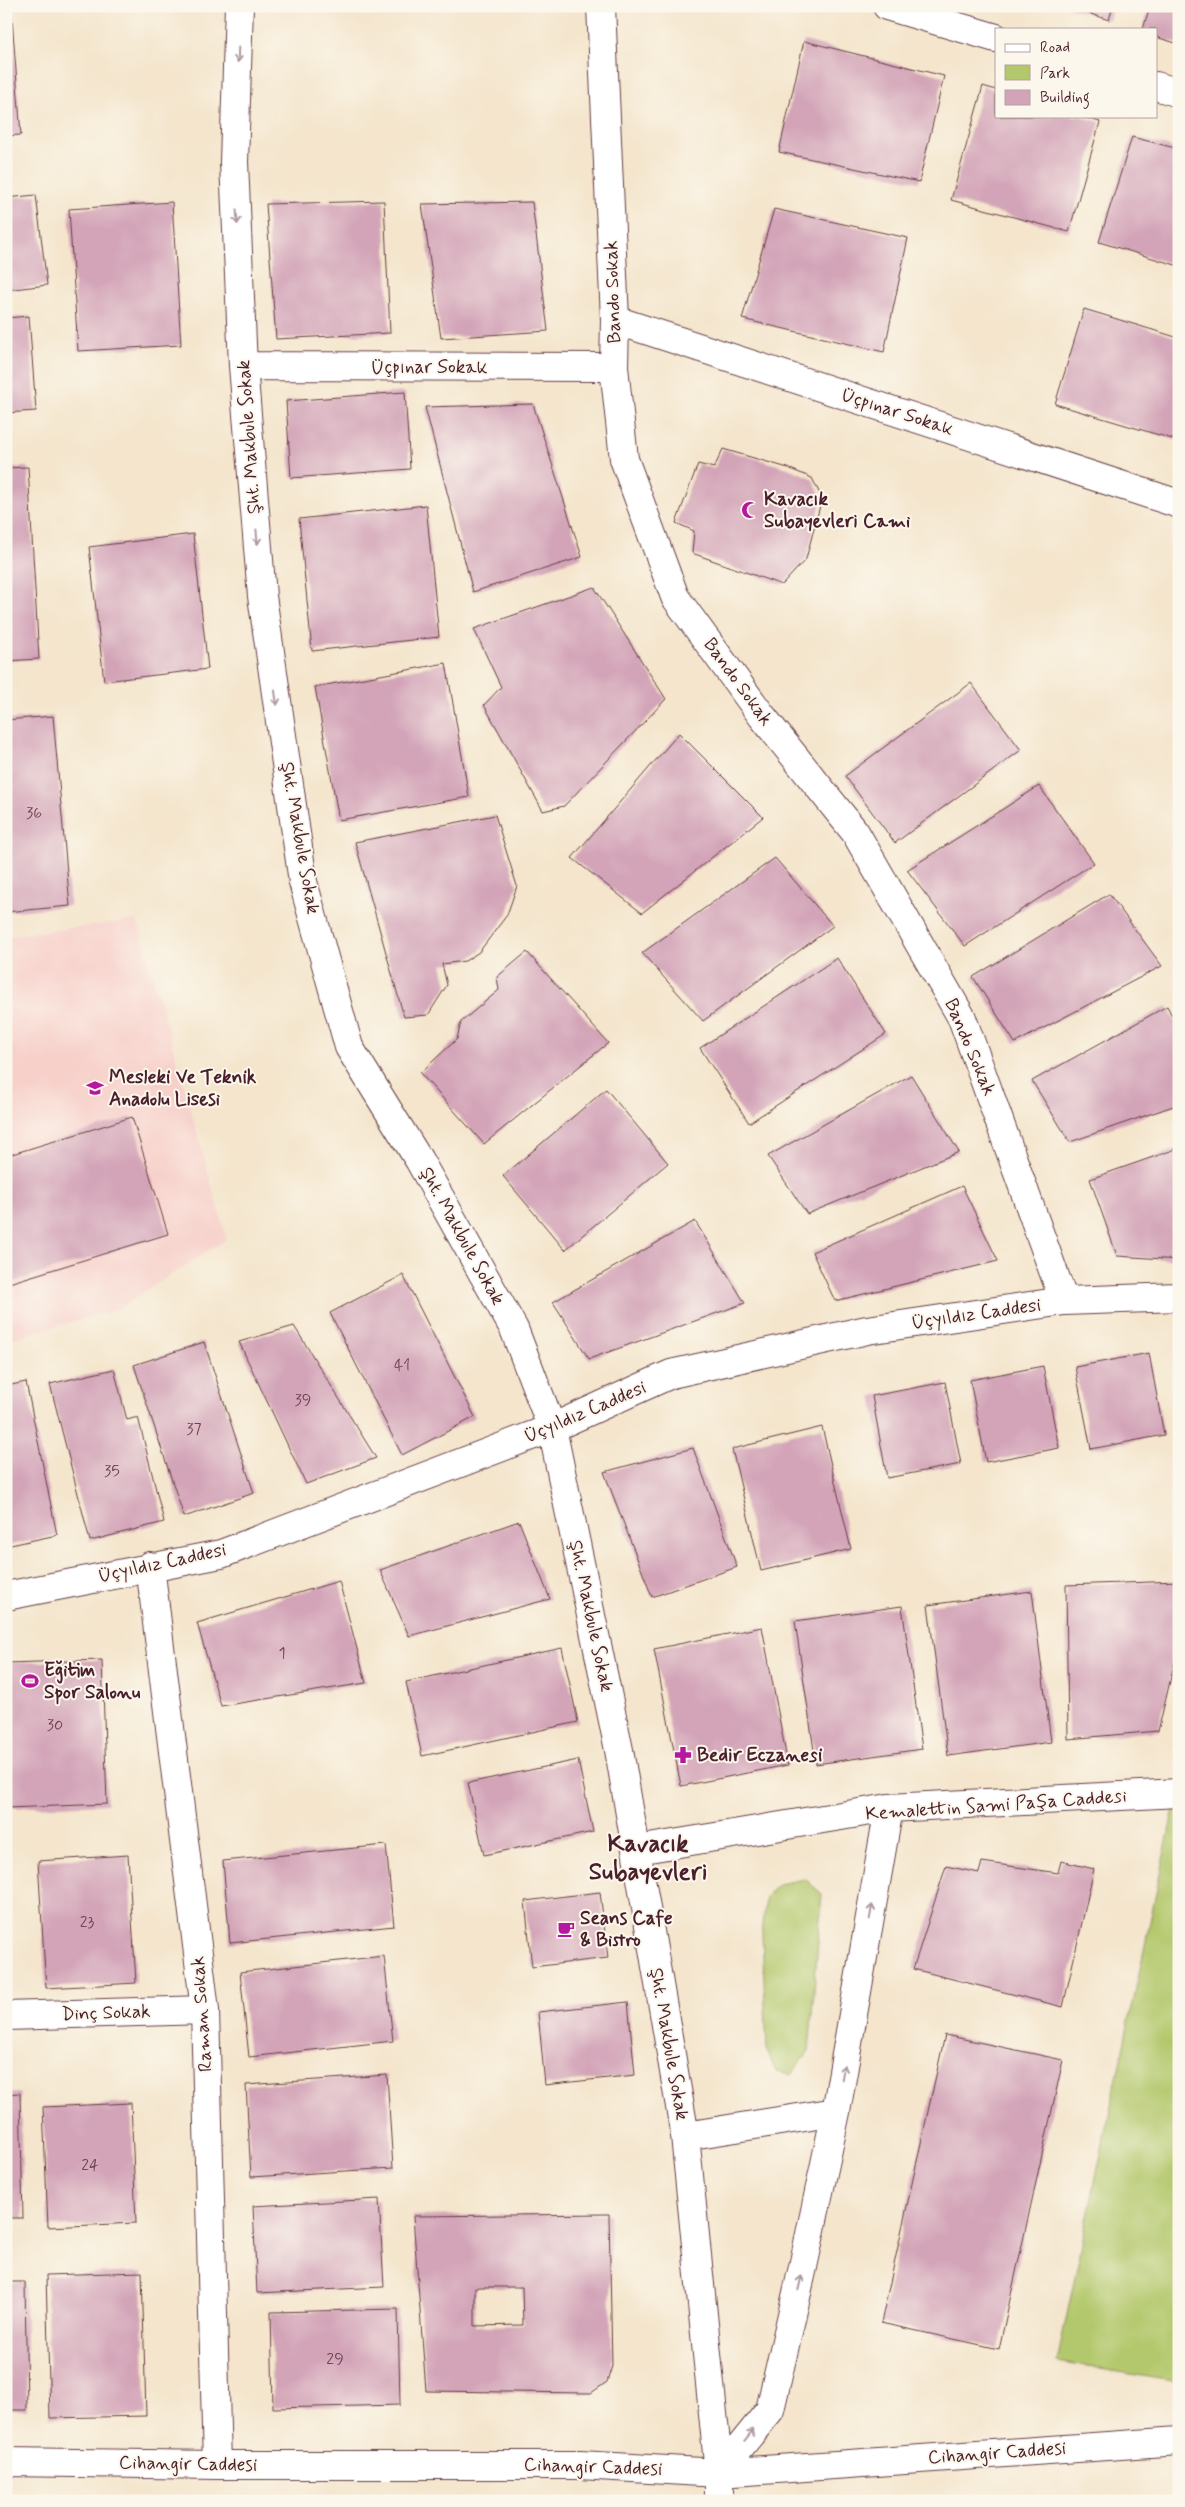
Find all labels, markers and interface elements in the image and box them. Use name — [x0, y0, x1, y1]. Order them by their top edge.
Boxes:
legend — [995, 28, 1158, 118]
text: Road — [1040, 38, 1070, 58]
one-way arrow — [233, 47, 242, 63]
text: Park — [1040, 64, 1070, 84]
text: Building — [1040, 88, 1090, 109]
one-way arrow — [232, 209, 241, 225]
street label: Bando Sokak — [599, 240, 627, 344]
street label: Üçpınar Sokak — [371, 355, 488, 380]
street label: Şht. Makbule Sokak — [231, 359, 267, 515]
street label: Üçpınar Sokak — [838, 382, 957, 442]
place label: Kavacık Subayevleri Cami — [764, 487, 910, 534]
mosque icon: Kavacık Subayevleri Cami — [740, 500, 760, 520]
one-way arrow — [252, 528, 262, 544]
street label: Bando Sokak — [698, 633, 778, 731]
one-way arrow — [272, 690, 282, 706]
street label: Şht. Makbule Sokak — [274, 760, 326, 917]
house number: 36 — [26, 803, 42, 824]
street label: Bando Sokak — [938, 995, 1002, 1099]
place label: Mesleki Ve Teknik Anadolu Lisesi — [109, 1065, 257, 1112]
school or university icon: Mesleki Ve Teknik Anadolu Lisesi — [85, 1078, 105, 1098]
street label: Şht. Makbule Sokak — [414, 1162, 511, 1310]
street label: Üçyıldız Caddesi — [910, 1293, 1043, 1336]
house number: 41 — [394, 1355, 410, 1376]
street label: Üçyıldız Caddesi — [520, 1375, 650, 1450]
house number: 39 — [295, 1390, 311, 1411]
house number: 37 — [186, 1419, 202, 1440]
house number: 35 — [104, 1461, 120, 1482]
street label: Üçyıldız Caddesi — [95, 1537, 229, 1590]
street label: Şht. Makbule Sokak — [563, 1538, 619, 1695]
house number: 1 — [278, 1643, 286, 1664]
place label: Eğitim Spor Salonu — [44, 1658, 141, 1705]
sports icon: Eğitim Spor Salonu — [20, 1671, 40, 1691]
house number: 30 — [47, 1715, 63, 1736]
place label: Bedir Eczanesi — [697, 1743, 822, 1768]
pharmacy icon: Bedir Eczanesi — [673, 1745, 693, 1765]
street label: Kemalettin Sami Paşa Caddesi — [864, 1783, 1128, 1827]
district label: Kavacık Subayevleri — [589, 1829, 707, 1888]
one-way arrow — [866, 1905, 876, 1921]
place label: Seans Cafe & Bistro — [580, 1906, 673, 1953]
house number: 23 — [80, 1912, 95, 1933]
cafe icon: Seans Cafe & Bistro — [556, 1919, 576, 1939]
street label: Raman Sokak — [185, 1955, 219, 2073]
street label: Şht. Makbule Sokak — [643, 1966, 695, 2123]
street label: Dinç Sokak — [61, 1999, 151, 2027]
one-way arrow — [839, 2065, 849, 2081]
house number: 24 — [81, 2155, 99, 2176]
one-way arrow — [796, 2275, 805, 2291]
house number: 29 — [326, 2349, 344, 2370]
one-way arrow — [744, 2428, 755, 2441]
street label: Cihangir Caddesi — [927, 2436, 1067, 2471]
street label: Cihangir Caddesi — [119, 2450, 257, 2479]
street label: Cihangir Caddesi — [523, 2452, 663, 2483]

